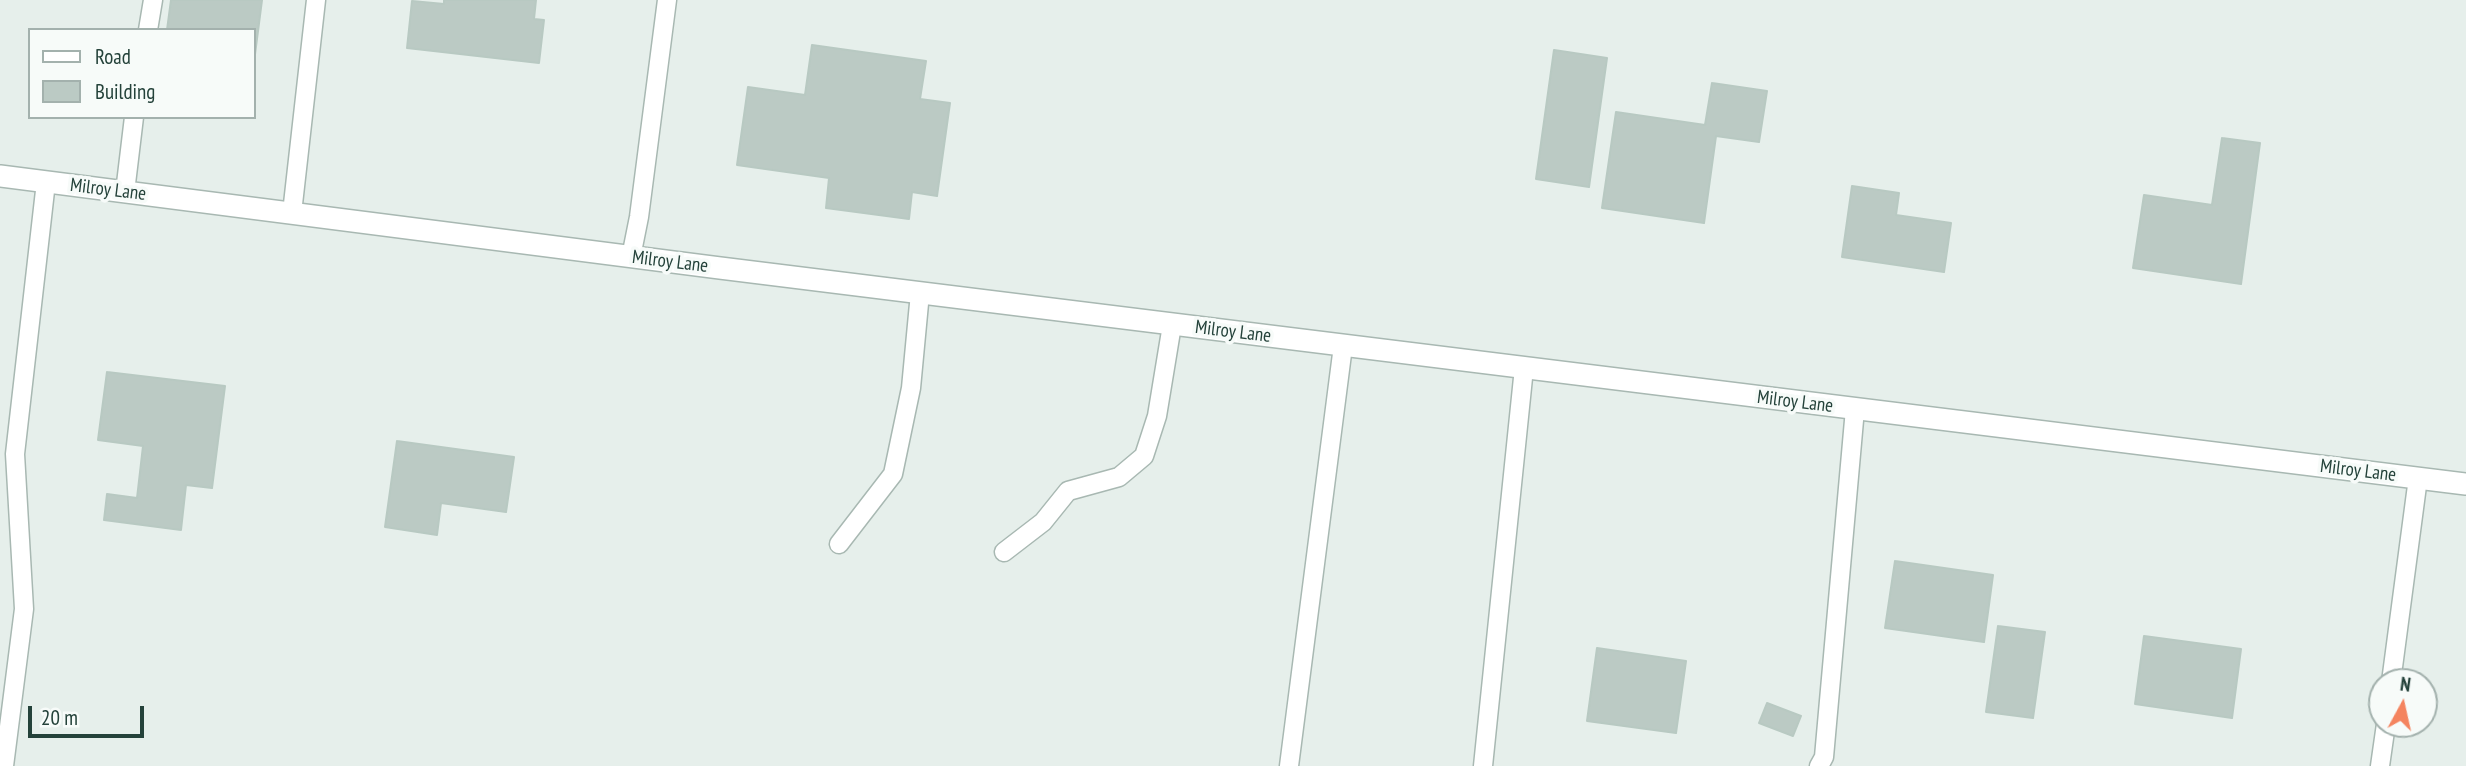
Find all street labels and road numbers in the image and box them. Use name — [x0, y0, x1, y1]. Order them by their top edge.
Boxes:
street label: Milroy Lane — [69, 174, 147, 206]
street label: Milroy Lane — [631, 246, 709, 278]
street label: Milroy Lane — [1194, 316, 1272, 348]
street label: Milroy Lane — [1756, 386, 1834, 418]
street label: Milroy Lane — [2319, 455, 2397, 487]

